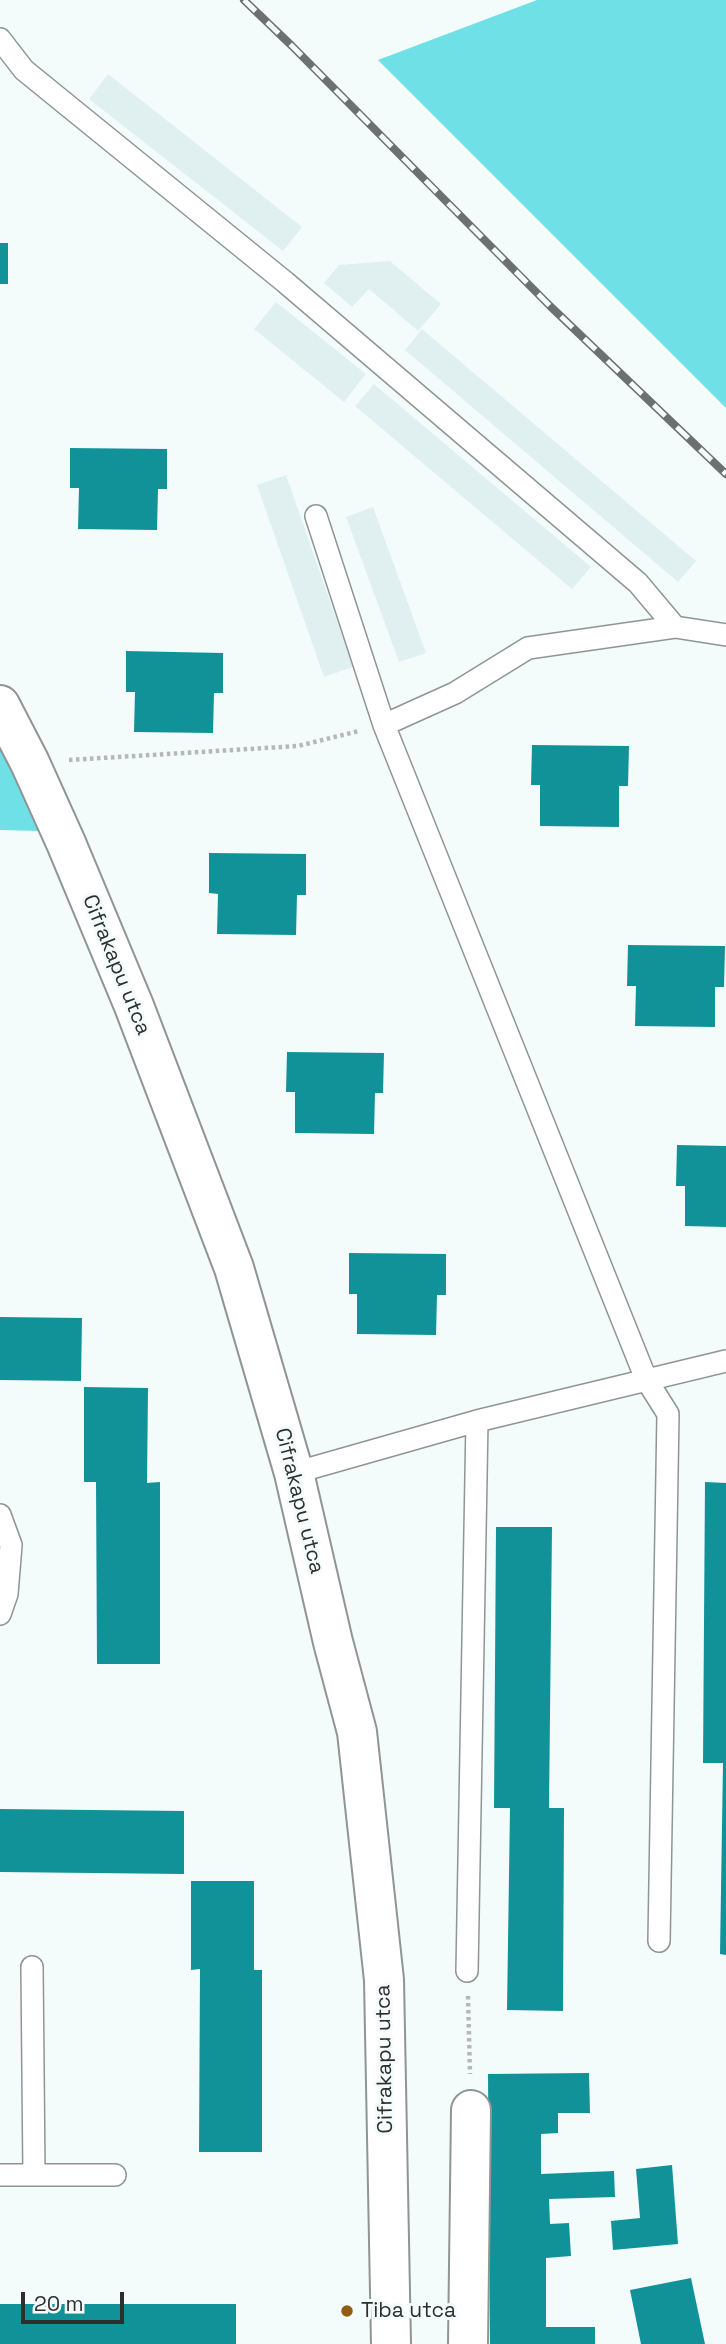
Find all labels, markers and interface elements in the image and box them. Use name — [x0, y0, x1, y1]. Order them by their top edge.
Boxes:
street label: Cifrakapu utca — [76, 891, 156, 1039]
street label: Cifrakapu utca — [269, 1426, 329, 1576]
street label: Cifrakapu utca — [371, 1984, 399, 2134]
scale bar — [24, 2278, 128, 2322]
text: 20 m — [34, 2290, 84, 2317]
place label: Tiba utca — [361, 2298, 456, 2324]
marker: Tiba utca — [339, 2303, 355, 2319]

